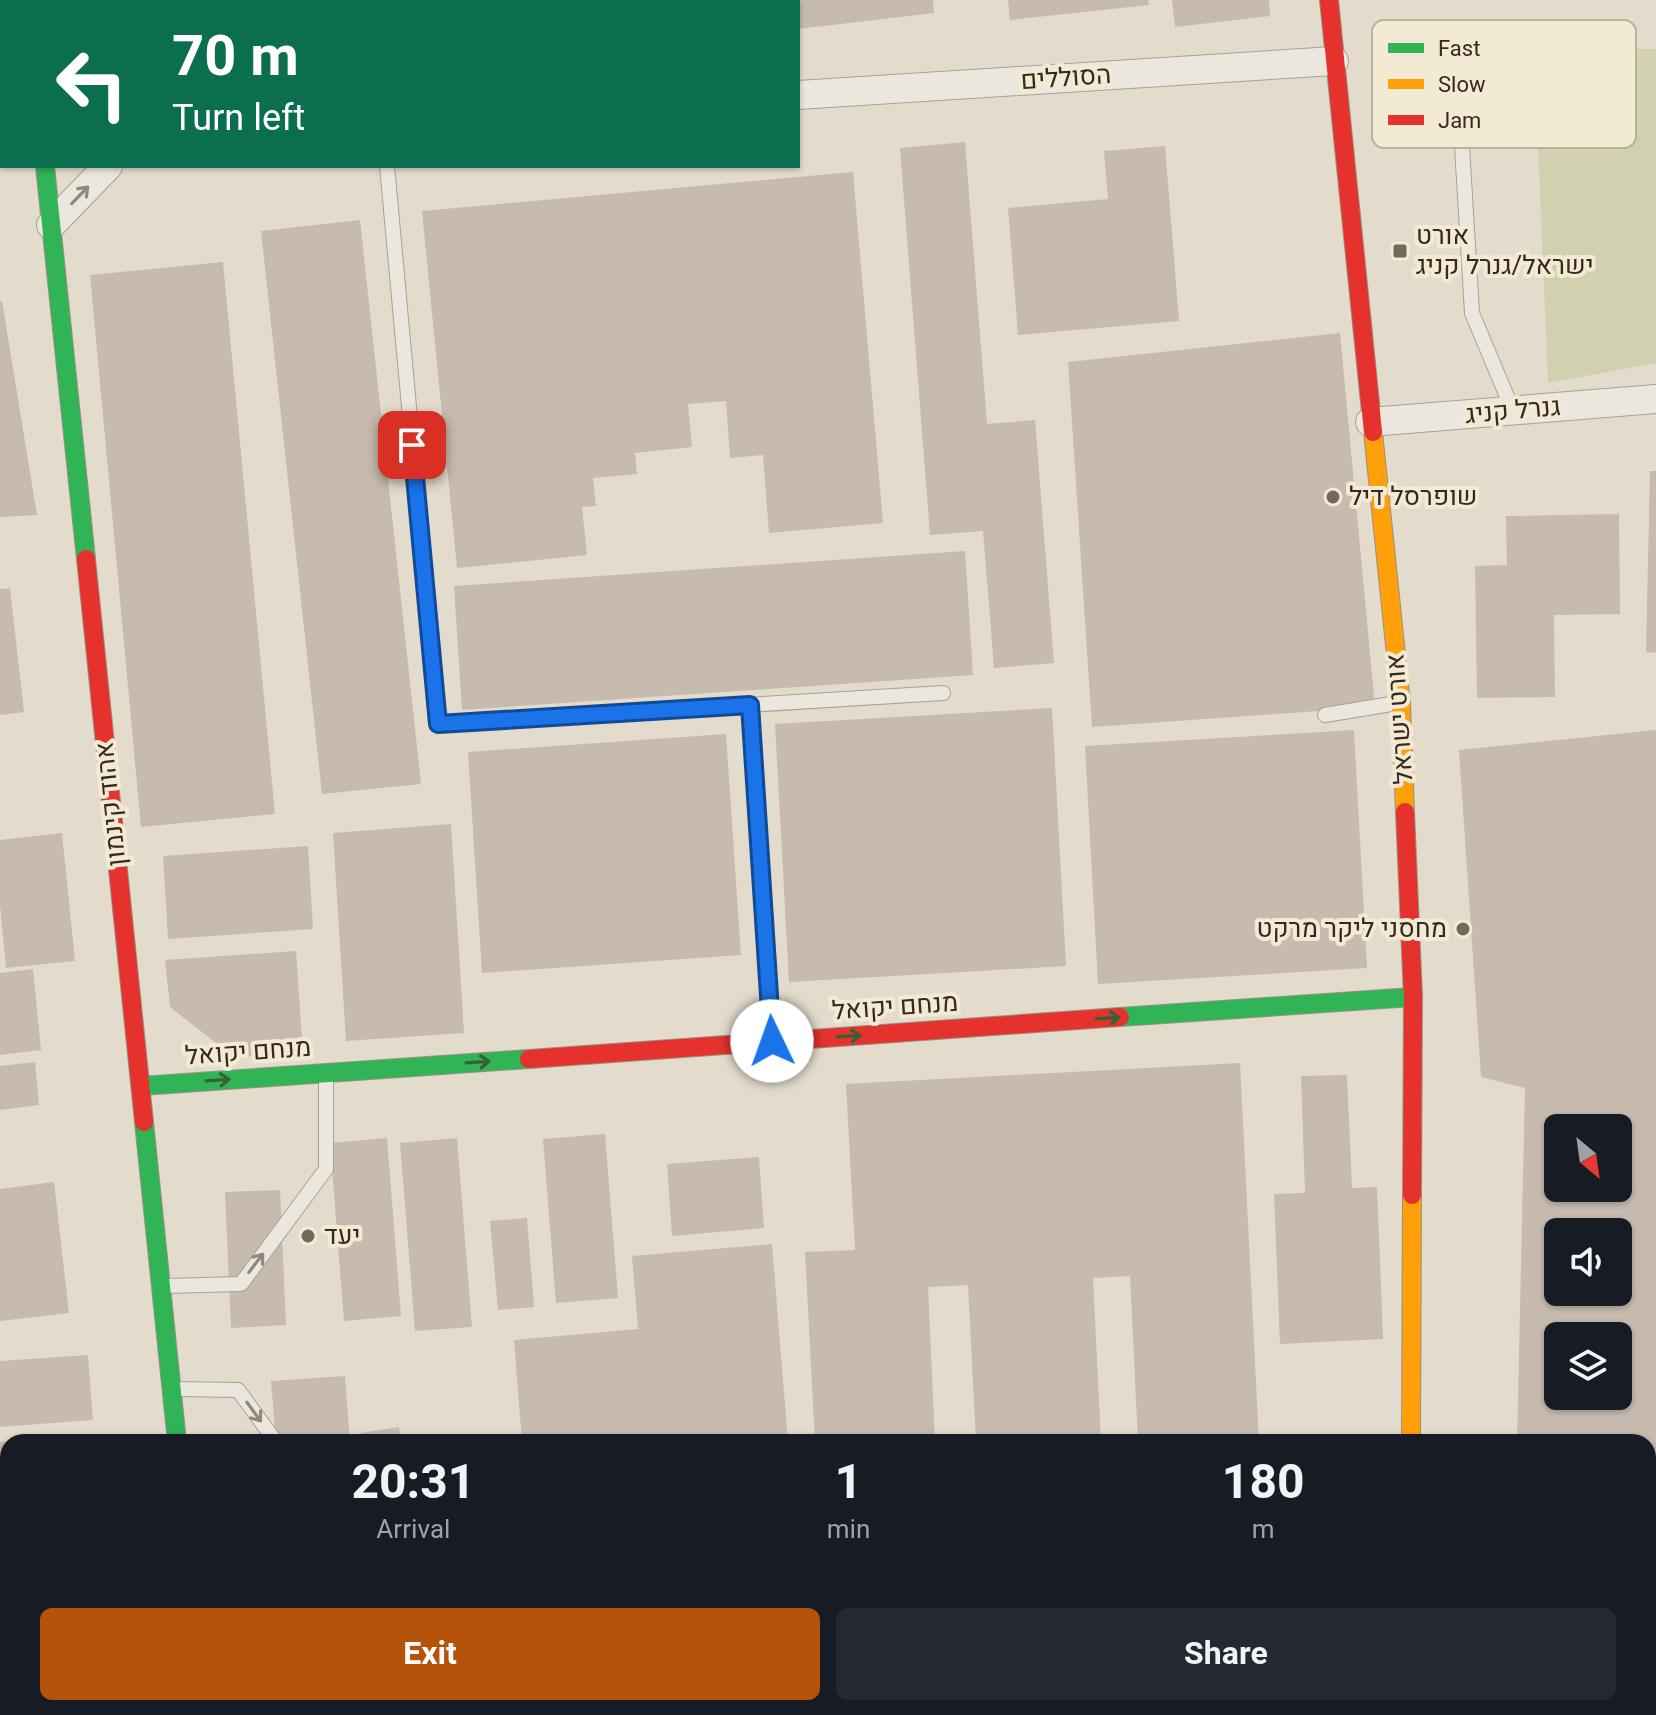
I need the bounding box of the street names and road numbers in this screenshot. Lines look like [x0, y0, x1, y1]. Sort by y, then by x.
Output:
street label: הסוללים [1019, 56, 1113, 100]
street label: גנרל קניג [1464, 388, 1562, 434]
street label: אורט ישראל [1376, 652, 1424, 786]
street label: אהוד קינמון [86, 740, 136, 868]
street label: מנחם יקואל [831, 984, 959, 1030]
street label: מנחם יקואל [184, 1029, 312, 1075]

